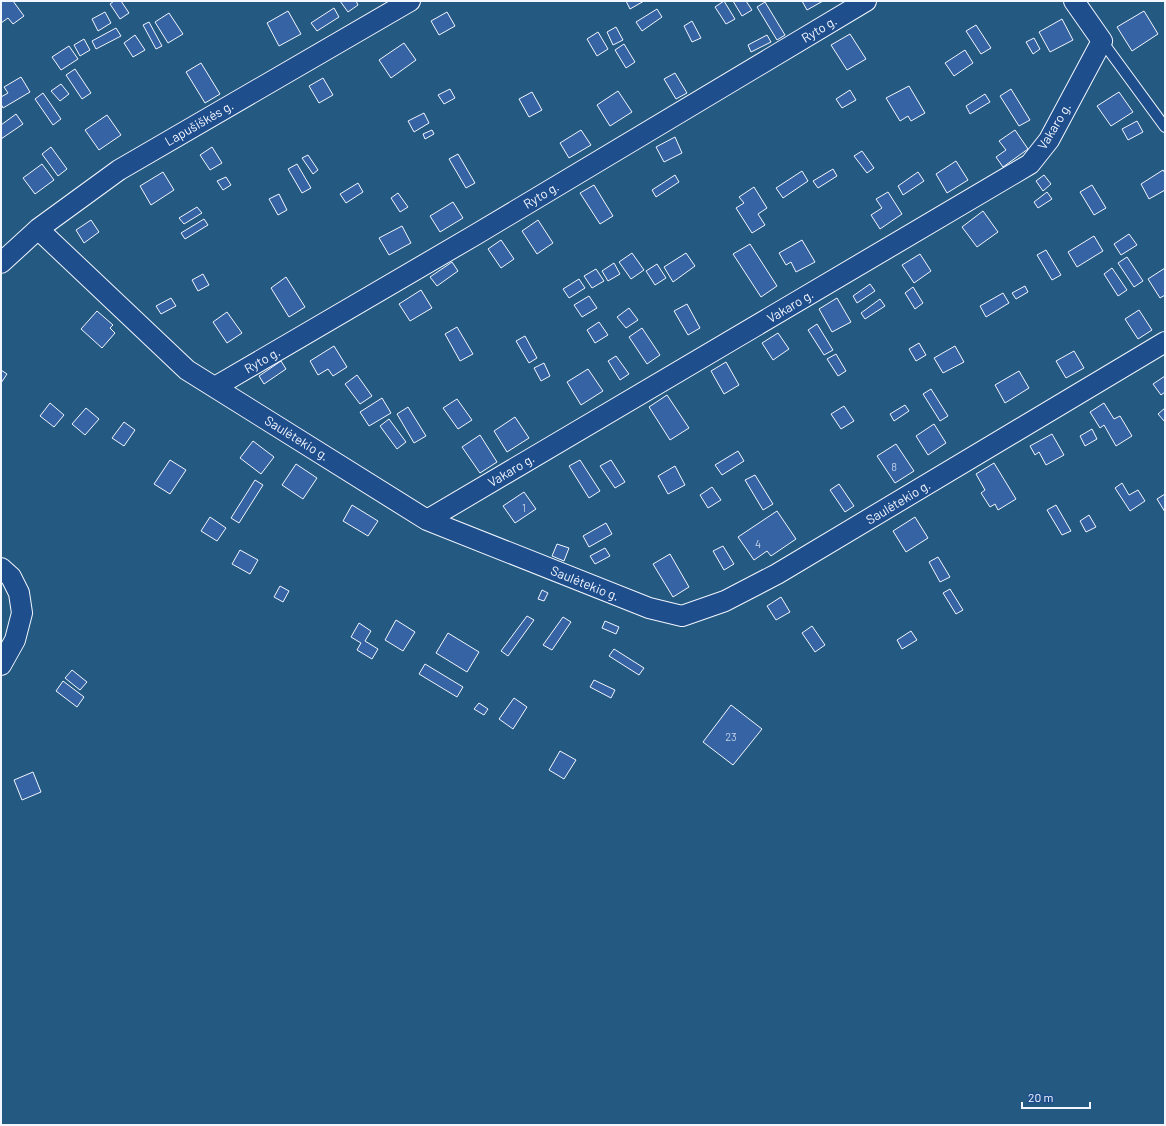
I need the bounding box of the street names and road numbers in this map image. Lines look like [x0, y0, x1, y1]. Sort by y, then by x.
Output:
street label: Ryto g. [798, 12, 840, 46]
street label: Lapušiškės g. [162, 97, 236, 149]
street label: Vakaro g. [1034, 100, 1074, 152]
street label: Ryto g. [520, 178, 562, 212]
street label: Vakaro g. [764, 286, 816, 326]
street label: Ryto g. [241, 343, 283, 377]
street label: Saulėtekio g. [262, 412, 332, 464]
street label: Vakaro g. [485, 450, 537, 490]
street label: Saulėtekio g. [863, 476, 933, 528]
street label: Saulėtekio g. [548, 562, 622, 604]

